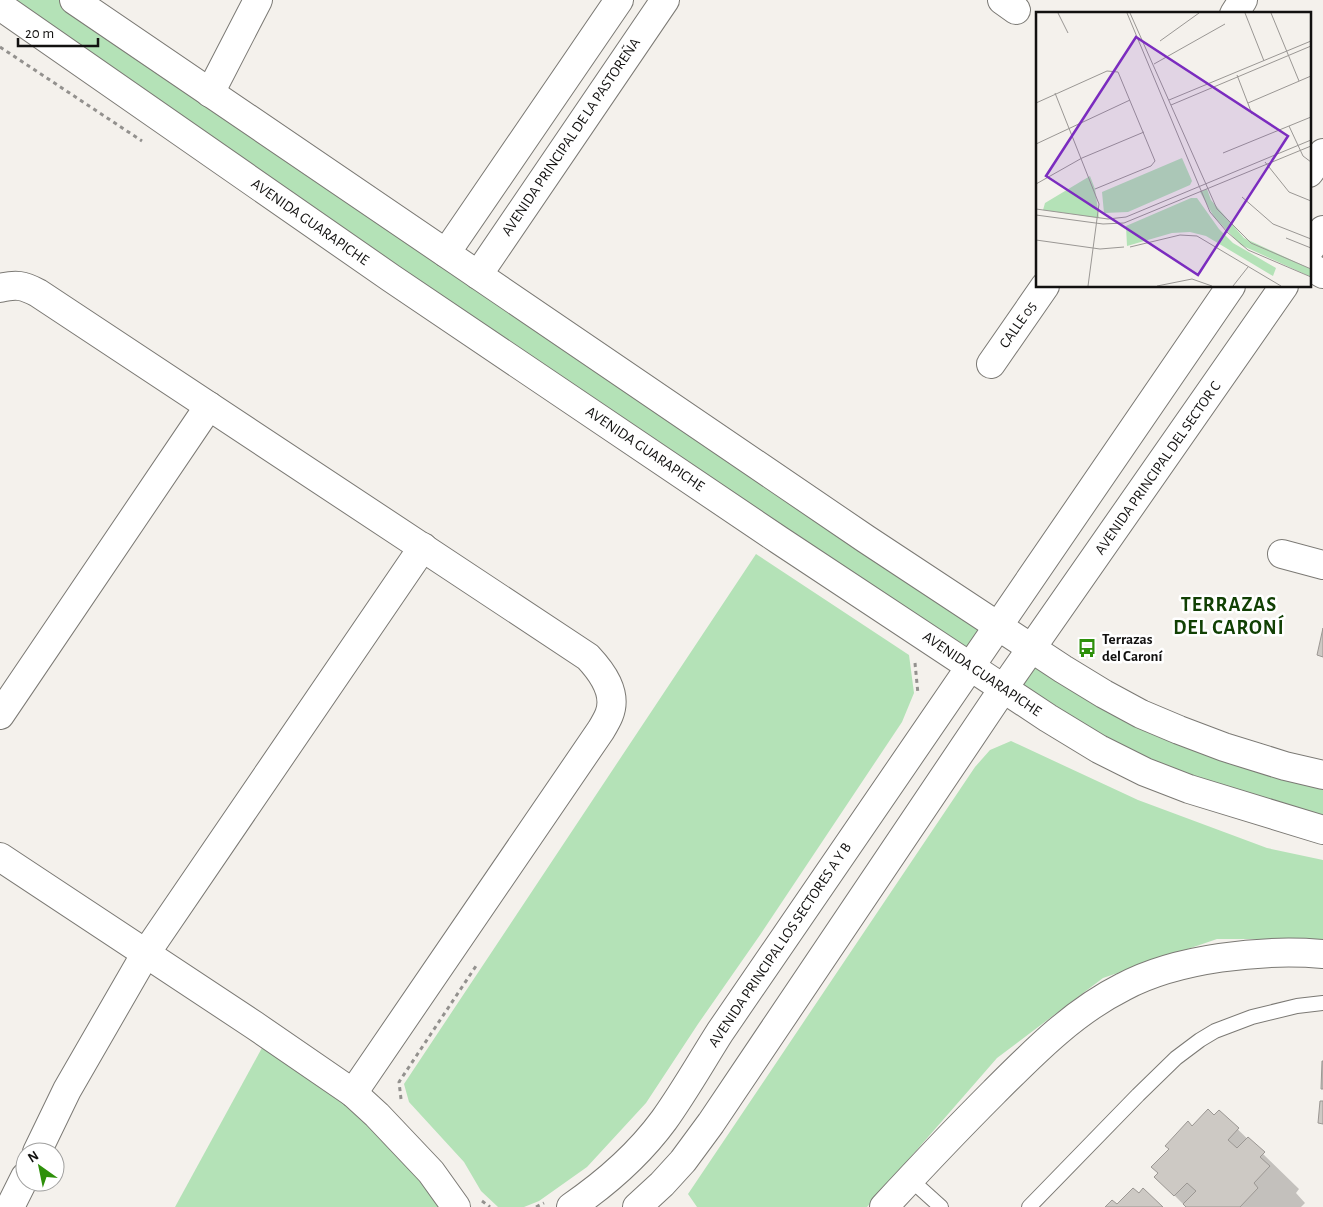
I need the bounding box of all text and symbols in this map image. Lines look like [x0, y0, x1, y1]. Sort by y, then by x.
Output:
inset map [1036, 12, 1310, 288]
scale bar [18, 15, 98, 47]
text: 20 m [25, 26, 54, 41]
street label: AVENIDA PRINCIPAL DE LA PASTOREÑA [498, 34, 643, 239]
street label: AVENIDA GUARAPICHE [249, 176, 371, 268]
street label: CALLE 05 [997, 299, 1039, 351]
street label: AVENIDA PRINCIPAL DEL SECTOR C [1092, 378, 1224, 557]
street label: AVENIDA GUARAPICHE [583, 404, 707, 494]
district label: TERRAZAS DEL CARONÍ [1173, 595, 1285, 638]
street label: AVENIDA GUARAPICHE [920, 629, 1044, 719]
place label: Terrazas del Caroní [1102, 632, 1163, 664]
bus stop icon: Terrazas del Caroní [1076, 637, 1098, 659]
street label: AVENIDA PRINCIPAL LOS SECTORES A Y B [706, 840, 854, 1050]
north arrow [15, 1142, 65, 1192]
text: N [26, 1148, 41, 1165]

